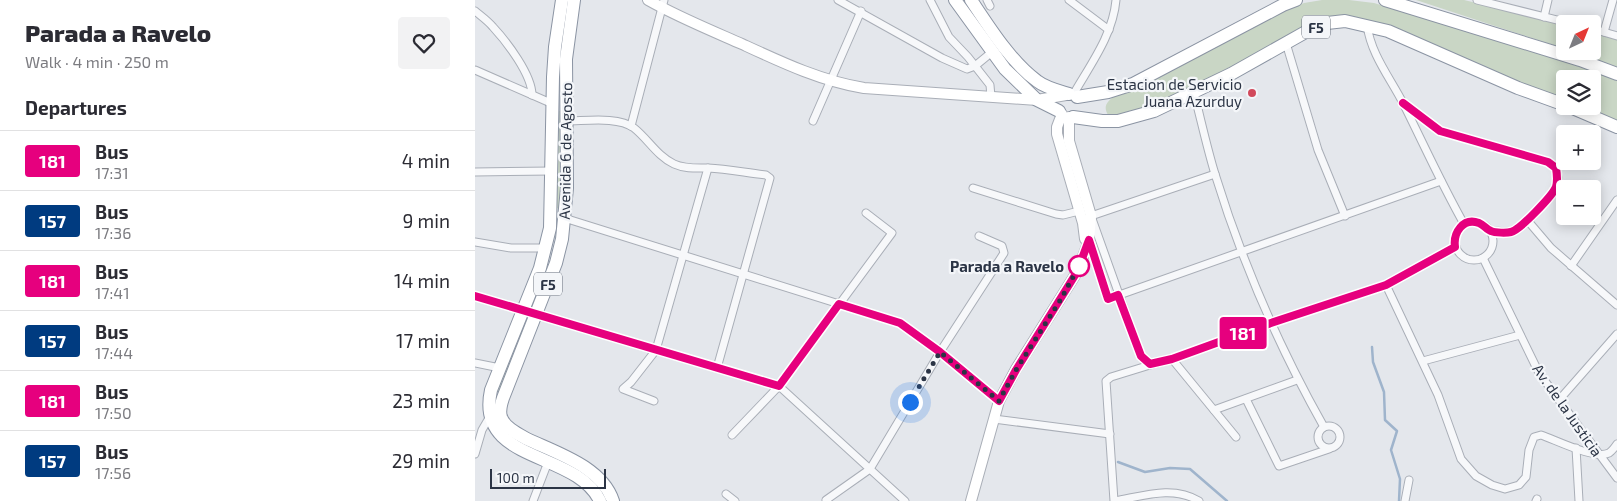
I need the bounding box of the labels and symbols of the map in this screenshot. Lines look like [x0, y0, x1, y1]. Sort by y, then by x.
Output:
north arrow [1556, 15, 1601, 60]
road number: F5 [1302, 16, 1330, 38]
place label: Estacion de Servicio Juana Azurduy [1107, 75, 1242, 110]
street label: Avenida 6 de Agosto [555, 82, 575, 220]
marker: Estacion de Servicio Juana Azurduy [1246, 87, 1258, 99]
marker: Parada a Ravelo [1068, 255, 1090, 277]
place label: Parada a Ravelo [950, 257, 1064, 275]
road number: F5 [534, 272, 562, 296]
line badge: 181 [1214, 317, 1272, 349]
street label: Av. de la Justicia [1529, 360, 1607, 460]
your location [898, 390, 923, 415]
scale bar [490, 466, 606, 489]

